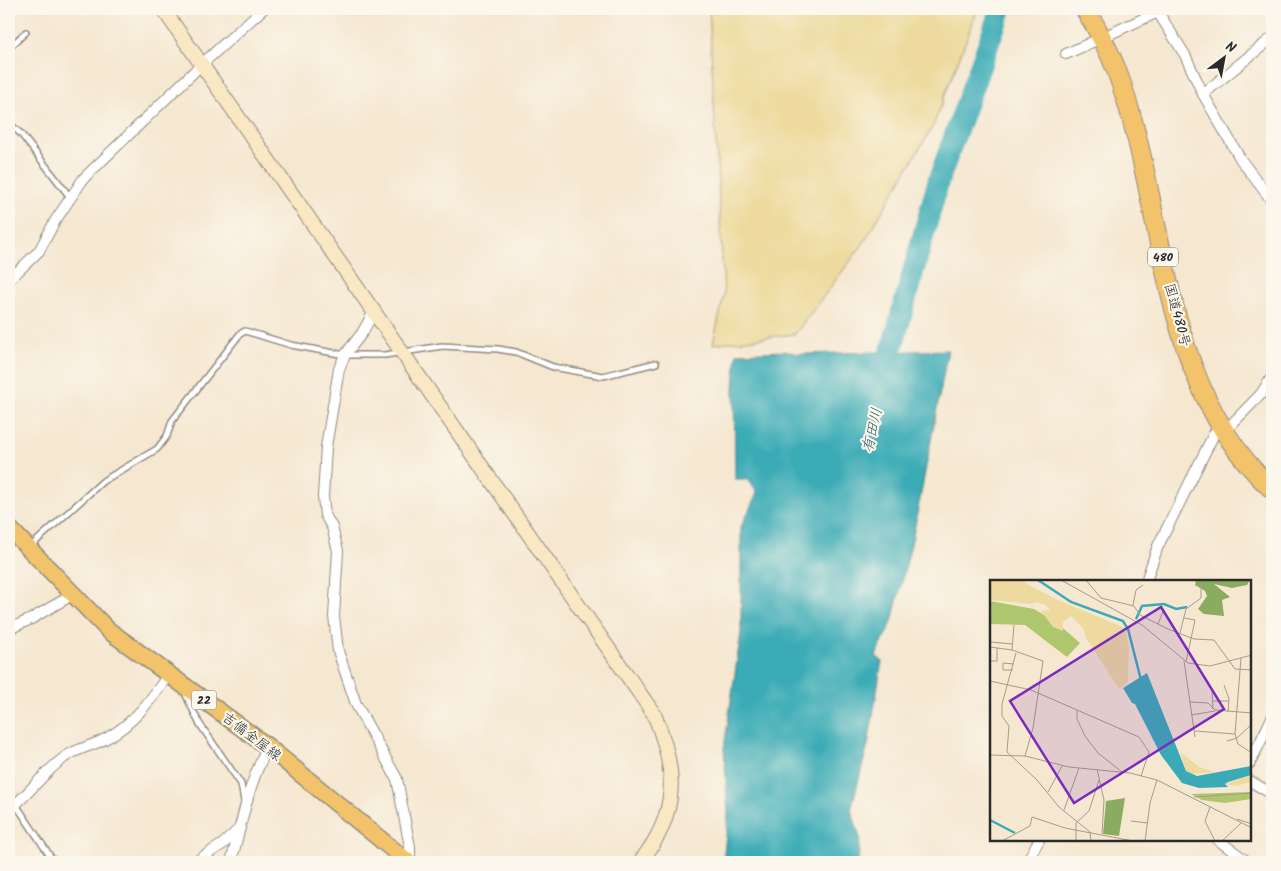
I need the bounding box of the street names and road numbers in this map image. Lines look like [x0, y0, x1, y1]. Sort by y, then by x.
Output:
road number: 480 [1148, 248, 1178, 266]
street label: 国道480号 [1158, 281, 1196, 350]
road number: 22 [192, 690, 216, 710]
street label: 吉備金屋線 [217, 707, 286, 767]

